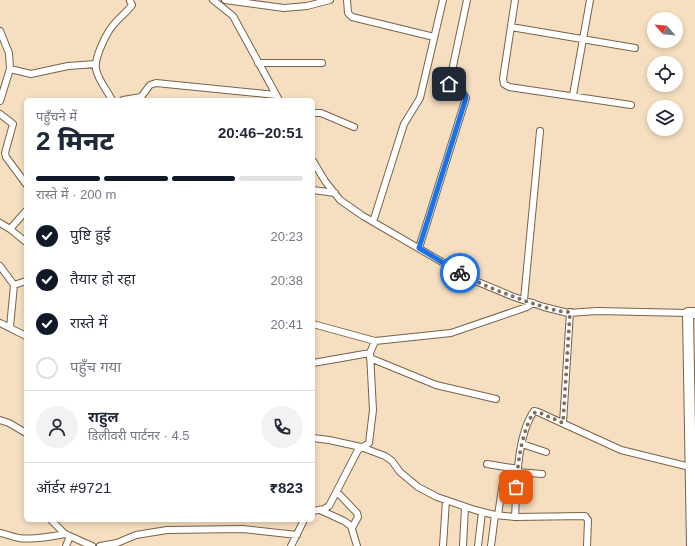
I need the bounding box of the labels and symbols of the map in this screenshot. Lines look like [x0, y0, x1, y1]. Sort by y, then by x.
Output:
north arrow [647, 12, 683, 48]
pin [432, 67, 466, 101]
courier [440, 253, 480, 293]
pin [499, 470, 533, 504]

